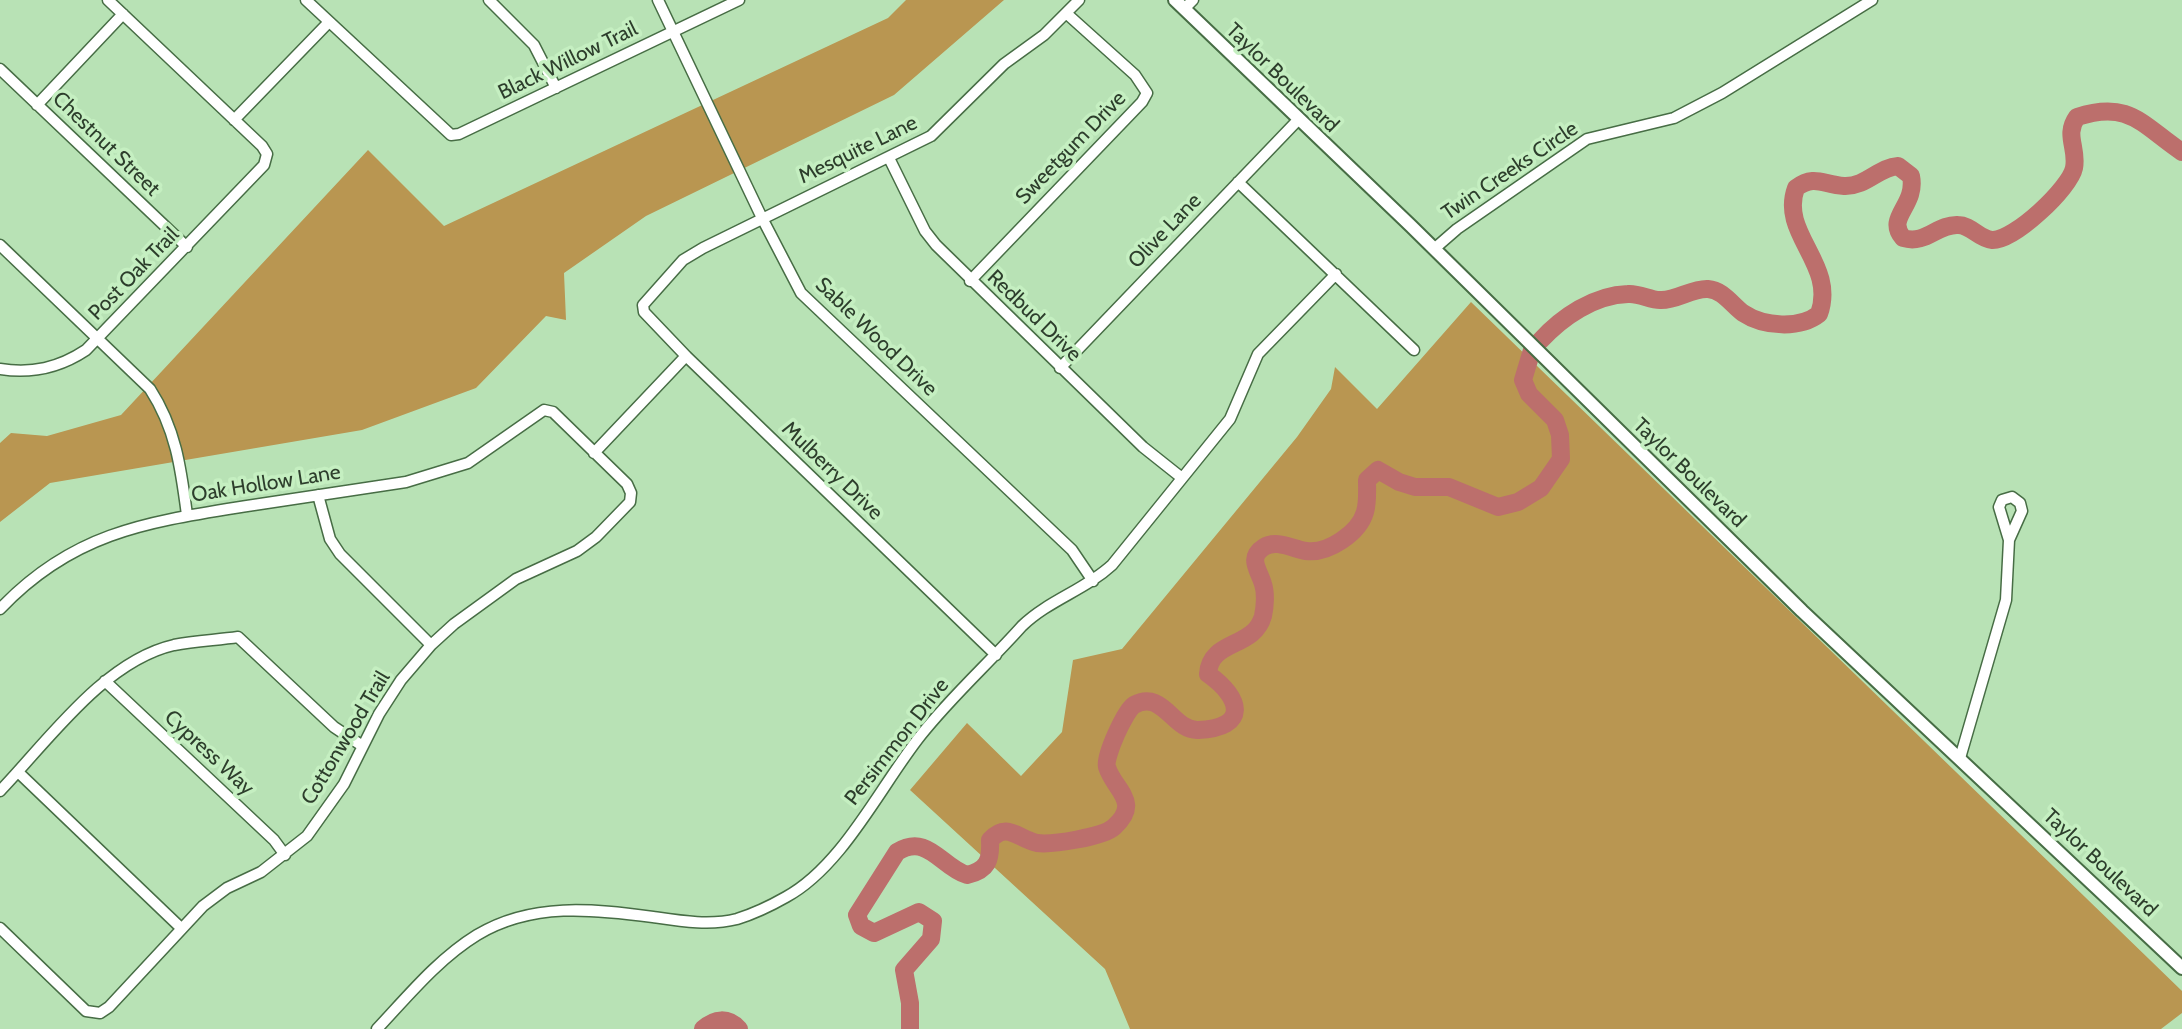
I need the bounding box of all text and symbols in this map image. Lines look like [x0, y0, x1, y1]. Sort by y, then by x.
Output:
street label: Black Willow Trail [494, 16, 642, 106]
street label: Taylor Boulevard [1220, 18, 1344, 138]
street label: Sweetgum Drive [1011, 86, 1131, 210]
street label: Chestnut Street [47, 87, 165, 201]
street label: Mesquite Lane [795, 110, 921, 190]
street label: Twin Creeks Circle [1437, 116, 1583, 226]
street label: Olive Lane [1123, 188, 1207, 274]
street label: Post Oak Trail [83, 222, 185, 326]
street label: Redbud Drive [982, 265, 1086, 367]
street label: Sable Wood Drive [810, 272, 942, 402]
street label: Taylor Boulevard [1627, 413, 1751, 533]
street label: Mulberry Drive [776, 416, 888, 526]
street label: Oak Hollow Lane [190, 460, 342, 508]
street label: Cottonwood Trail [296, 667, 396, 809]
street label: Persimmon Drive [840, 673, 954, 811]
street label: Cypress Way [159, 705, 259, 801]
street label: Taylor Boulevard [2038, 804, 2162, 922]

